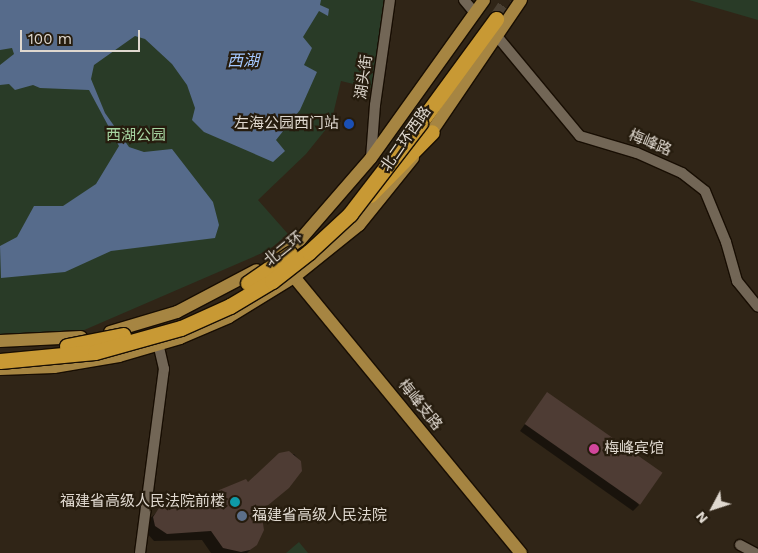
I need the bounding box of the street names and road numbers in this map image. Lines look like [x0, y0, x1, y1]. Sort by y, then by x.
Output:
street label: 湖头街 [352, 53, 376, 101]
street label: 北二环西路 [377, 103, 435, 175]
street label: 梅峰路 [626, 126, 674, 160]
street label: 北二环 [261, 228, 307, 270]
street label: 梅峰支路 [394, 376, 446, 434]

